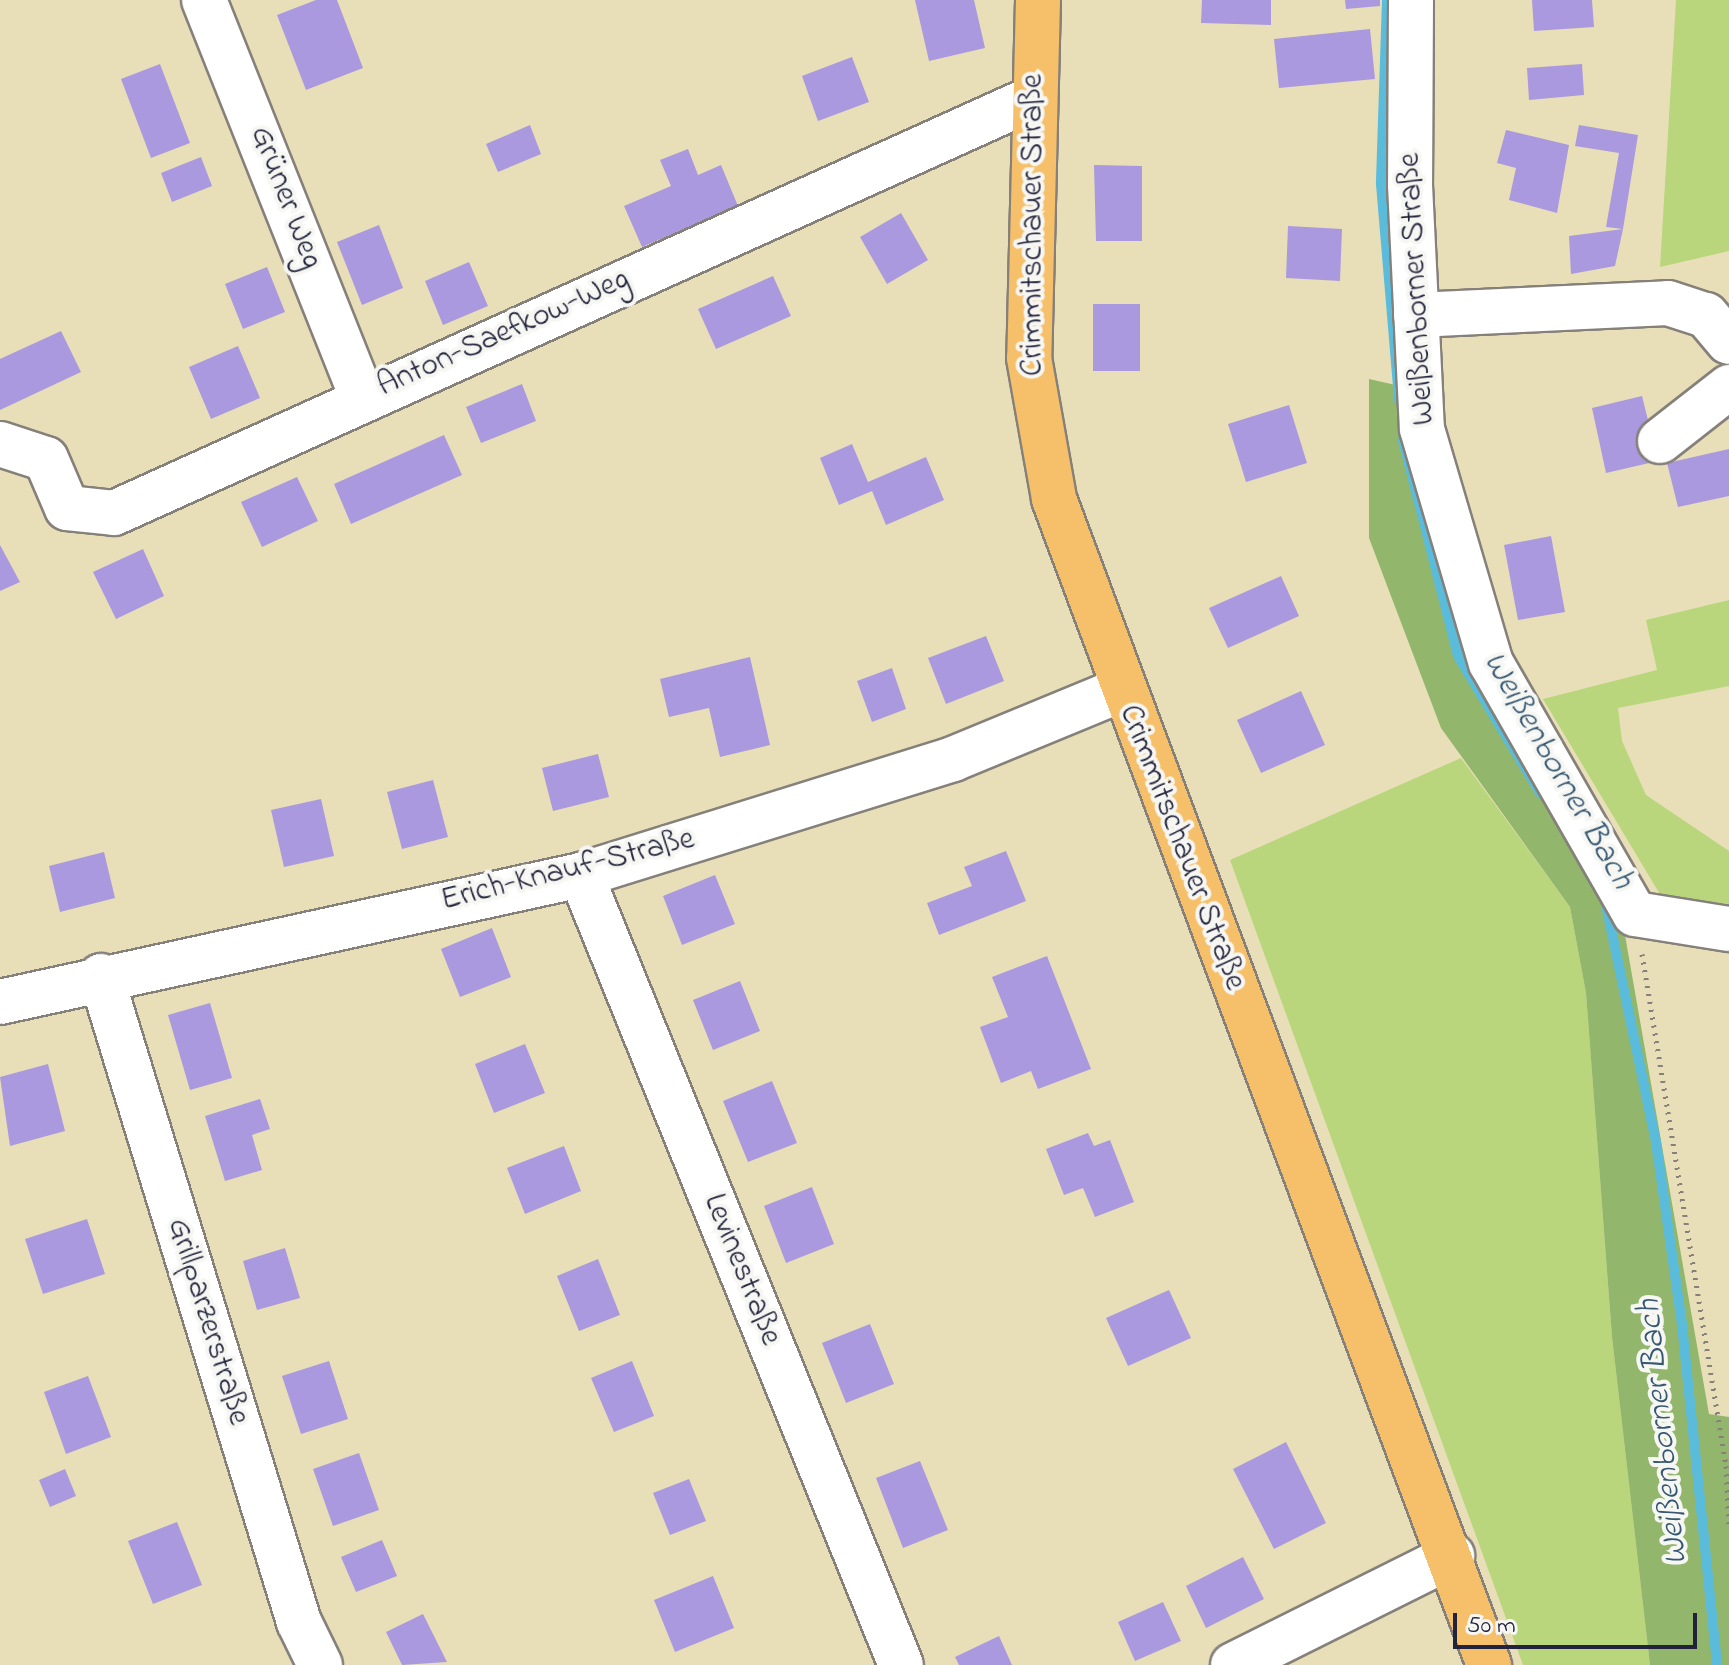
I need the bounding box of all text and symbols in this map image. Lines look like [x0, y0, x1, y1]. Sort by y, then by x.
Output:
street label: Crimmitschauer Straße [1015, 74, 1053, 376]
street label: Grüner Weg [240, 121, 330, 275]
street label: Weißenborner Straße [1392, 152, 1444, 426]
street label: Anton-Saefkow-Weg [372, 261, 636, 407]
water label: Weißenborner Bach [1473, 645, 1641, 897]
street label: Crimmitschauer Straße [1109, 700, 1253, 996]
street label: Erich-Knauf-Straße [437, 821, 699, 921]
street label: Levinestraße [693, 1189, 789, 1351]
street label: Grillparzerstraße [157, 1214, 257, 1430]
water label: Weißenborner Bach [1630, 1297, 1698, 1567]
scale bar [1457, 1597, 1701, 1647]
text: 50 m [1467, 1609, 1516, 1644]

